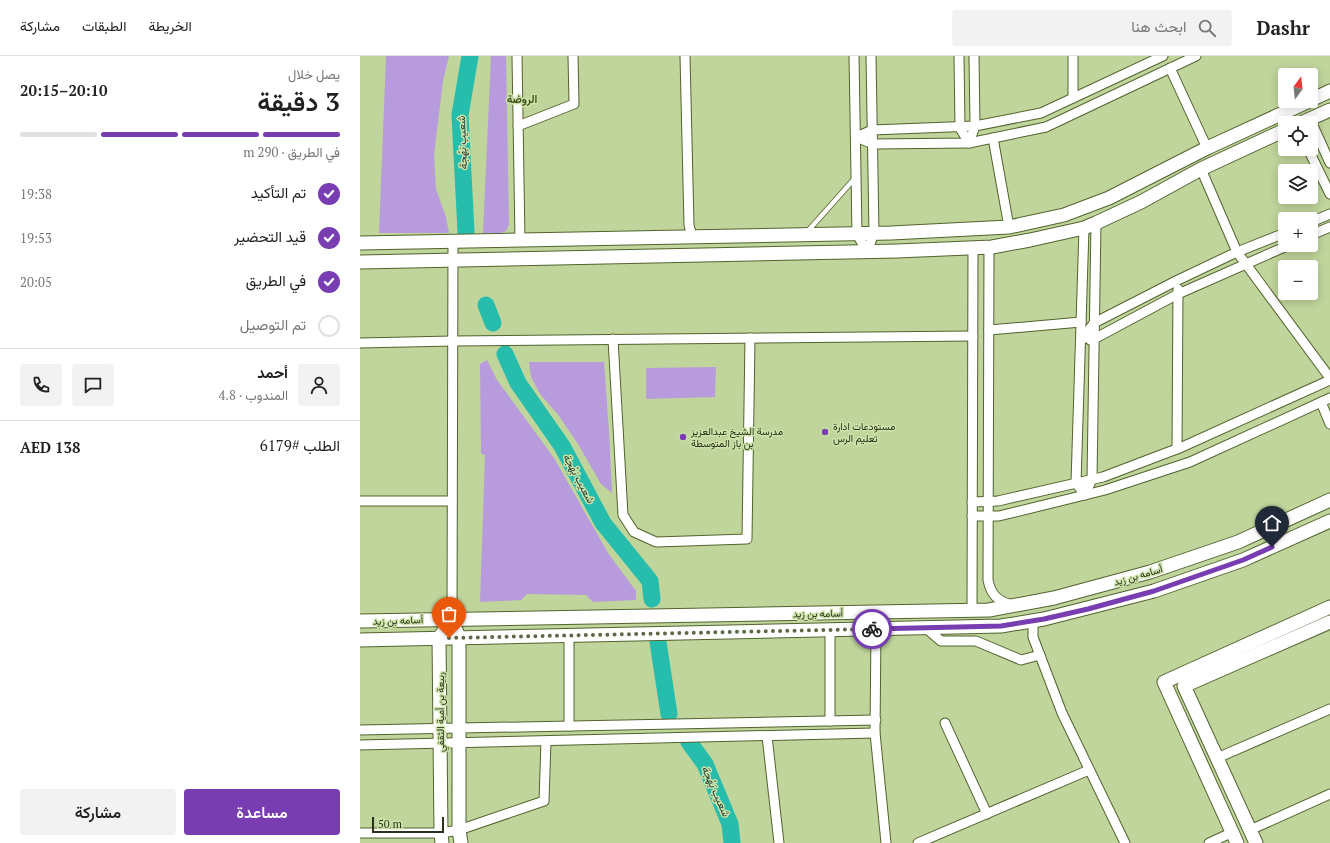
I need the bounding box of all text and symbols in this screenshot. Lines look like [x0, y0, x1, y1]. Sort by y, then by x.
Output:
search box [952, 10, 1232, 46]
text: Dashr [1256, 15, 1310, 40]
text: مشاركة [20, 16, 60, 35]
text: الطبقات [82, 16, 126, 35]
text: الخريطة [148, 16, 192, 35]
text: ابحث هنا [1131, 16, 1186, 36]
icon: search [1196, 17, 1218, 39]
text: يصل خلال [288, 65, 340, 83]
north arrow [1278, 68, 1318, 108]
map controls [1278, 68, 1318, 300]
text: 20:10–20:15 [20, 80, 107, 100]
text: 3 دقيقة [257, 84, 340, 118]
district label: الروضة [507, 92, 537, 106]
water label: شعيب بَهْجة [454, 116, 470, 170]
button: locate [1278, 116, 1318, 156]
text: في الطريق · 290 m [243, 143, 340, 161]
button: layers [1278, 164, 1318, 204]
text: تم التأكيد [251, 182, 306, 202]
icon: check [318, 183, 340, 205]
text: 19:38 [20, 185, 52, 203]
button: + [1278, 212, 1318, 252]
text: قيد التحضير [234, 226, 306, 246]
icon: check [318, 227, 340, 249]
text: 19:53 [20, 229, 52, 247]
button: − [1278, 260, 1318, 300]
text: في الطريق [246, 270, 306, 290]
icon: check [318, 271, 340, 293]
text: 20:05 [20, 273, 52, 291]
text: تم التوصيل [240, 314, 306, 334]
text: أحمد [257, 362, 288, 382]
button: phone [20, 364, 62, 406]
button: chat [72, 364, 114, 406]
button: person [298, 364, 340, 406]
text: المندوب · 4.8 [218, 386, 288, 404]
place label: مستودعات ادارة تعليم الرس [833, 420, 895, 445]
place label: مدرسة الشيخ عبدالعزيز بن باز المتوسطة [690, 425, 783, 450]
marker: مستودعات ادارة تعليم الرس [820, 427, 830, 437]
marker: مدرسة الشيخ عبدالعزيز بن باز المتوسطة [678, 432, 688, 442]
text: الطلب #6179 [260, 435, 340, 455]
text: AED 138 [20, 437, 81, 457]
water label: شعيب بَهْجة [560, 451, 598, 505]
pin [1255, 506, 1289, 547]
icon: home [1261, 512, 1283, 534]
street label: أسامه بن زيد [1112, 562, 1165, 589]
pin [432, 597, 466, 638]
icon: bag [438, 603, 460, 625]
street label: أسامه بن زيد [793, 607, 844, 620]
courier [852, 609, 892, 649]
street label: أسامه بن زيد [373, 613, 424, 628]
icon: bike [861, 618, 883, 640]
street label: ربيعة بن أمية الثقفي [434, 672, 449, 752]
water label: شعيب بَهْجة [699, 764, 733, 819]
button: مشاركة [20, 789, 176, 835]
button: مساعدة [184, 789, 340, 835]
scale bar [372, 815, 444, 834]
text: 50 m [378, 817, 402, 831]

